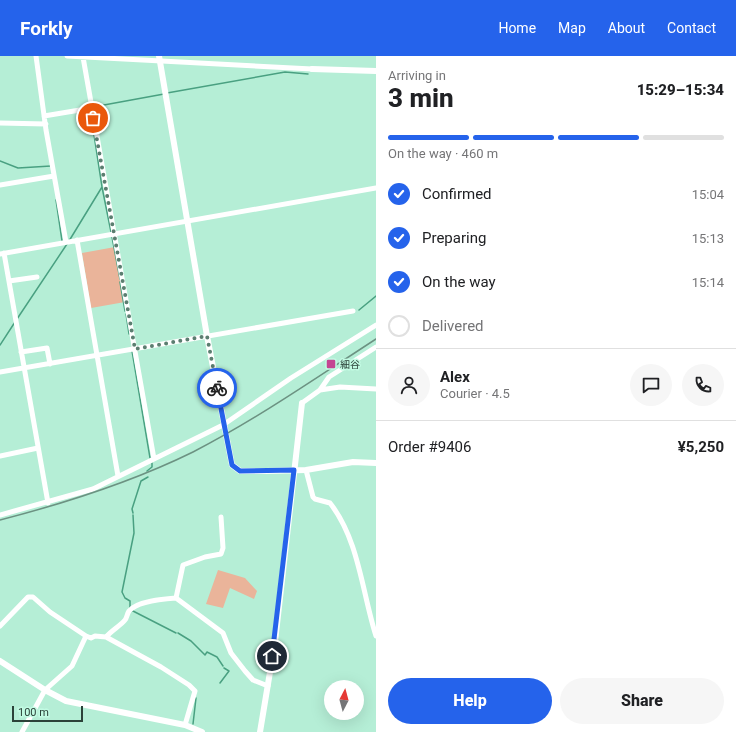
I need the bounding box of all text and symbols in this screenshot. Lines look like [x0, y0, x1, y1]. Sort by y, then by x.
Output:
text: Forkly [20, 17, 73, 40]
text: Home [498, 20, 536, 36]
text: Map [558, 20, 586, 36]
text: About [608, 20, 645, 36]
text: Contact [667, 20, 716, 36]
text: Arriving in [388, 68, 446, 83]
text: 15:29–15:34 [637, 81, 724, 99]
text: 3 min [388, 83, 454, 113]
pin [76, 101, 110, 135]
icon: bag [82, 107, 104, 129]
text: On the way · 460 m [388, 146, 498, 161]
icon: check [388, 183, 410, 205]
text: Confirmed [422, 185, 492, 203]
text: 15:04 [692, 187, 724, 202]
icon: check [388, 227, 410, 249]
text: Preparing [422, 229, 486, 247]
text: 15:13 [692, 231, 724, 246]
icon: check [388, 271, 410, 293]
text: On the way [422, 273, 496, 291]
text: 15:14 [692, 275, 724, 290]
text: Delivered [422, 317, 484, 335]
marker: 細谷 [325, 358, 337, 370]
place label: 細谷 [340, 359, 360, 370]
button: person [388, 364, 430, 406]
button: chat [630, 364, 672, 406]
button: phone [682, 364, 724, 406]
courier [197, 368, 237, 408]
text: Alex [440, 368, 470, 386]
icon: bike [206, 377, 228, 399]
text: Courier · 4.5 [440, 386, 510, 401]
text: Order #9406 [388, 438, 471, 456]
text: ¥5,250 [678, 438, 724, 456]
pin [255, 639, 289, 673]
icon: home [261, 645, 283, 667]
button: Help [388, 678, 552, 724]
button: Share [560, 678, 724, 724]
north arrow [324, 680, 364, 720]
map controls [324, 680, 364, 720]
scale bar [12, 704, 83, 723]
text: 100 m [18, 706, 49, 719]

